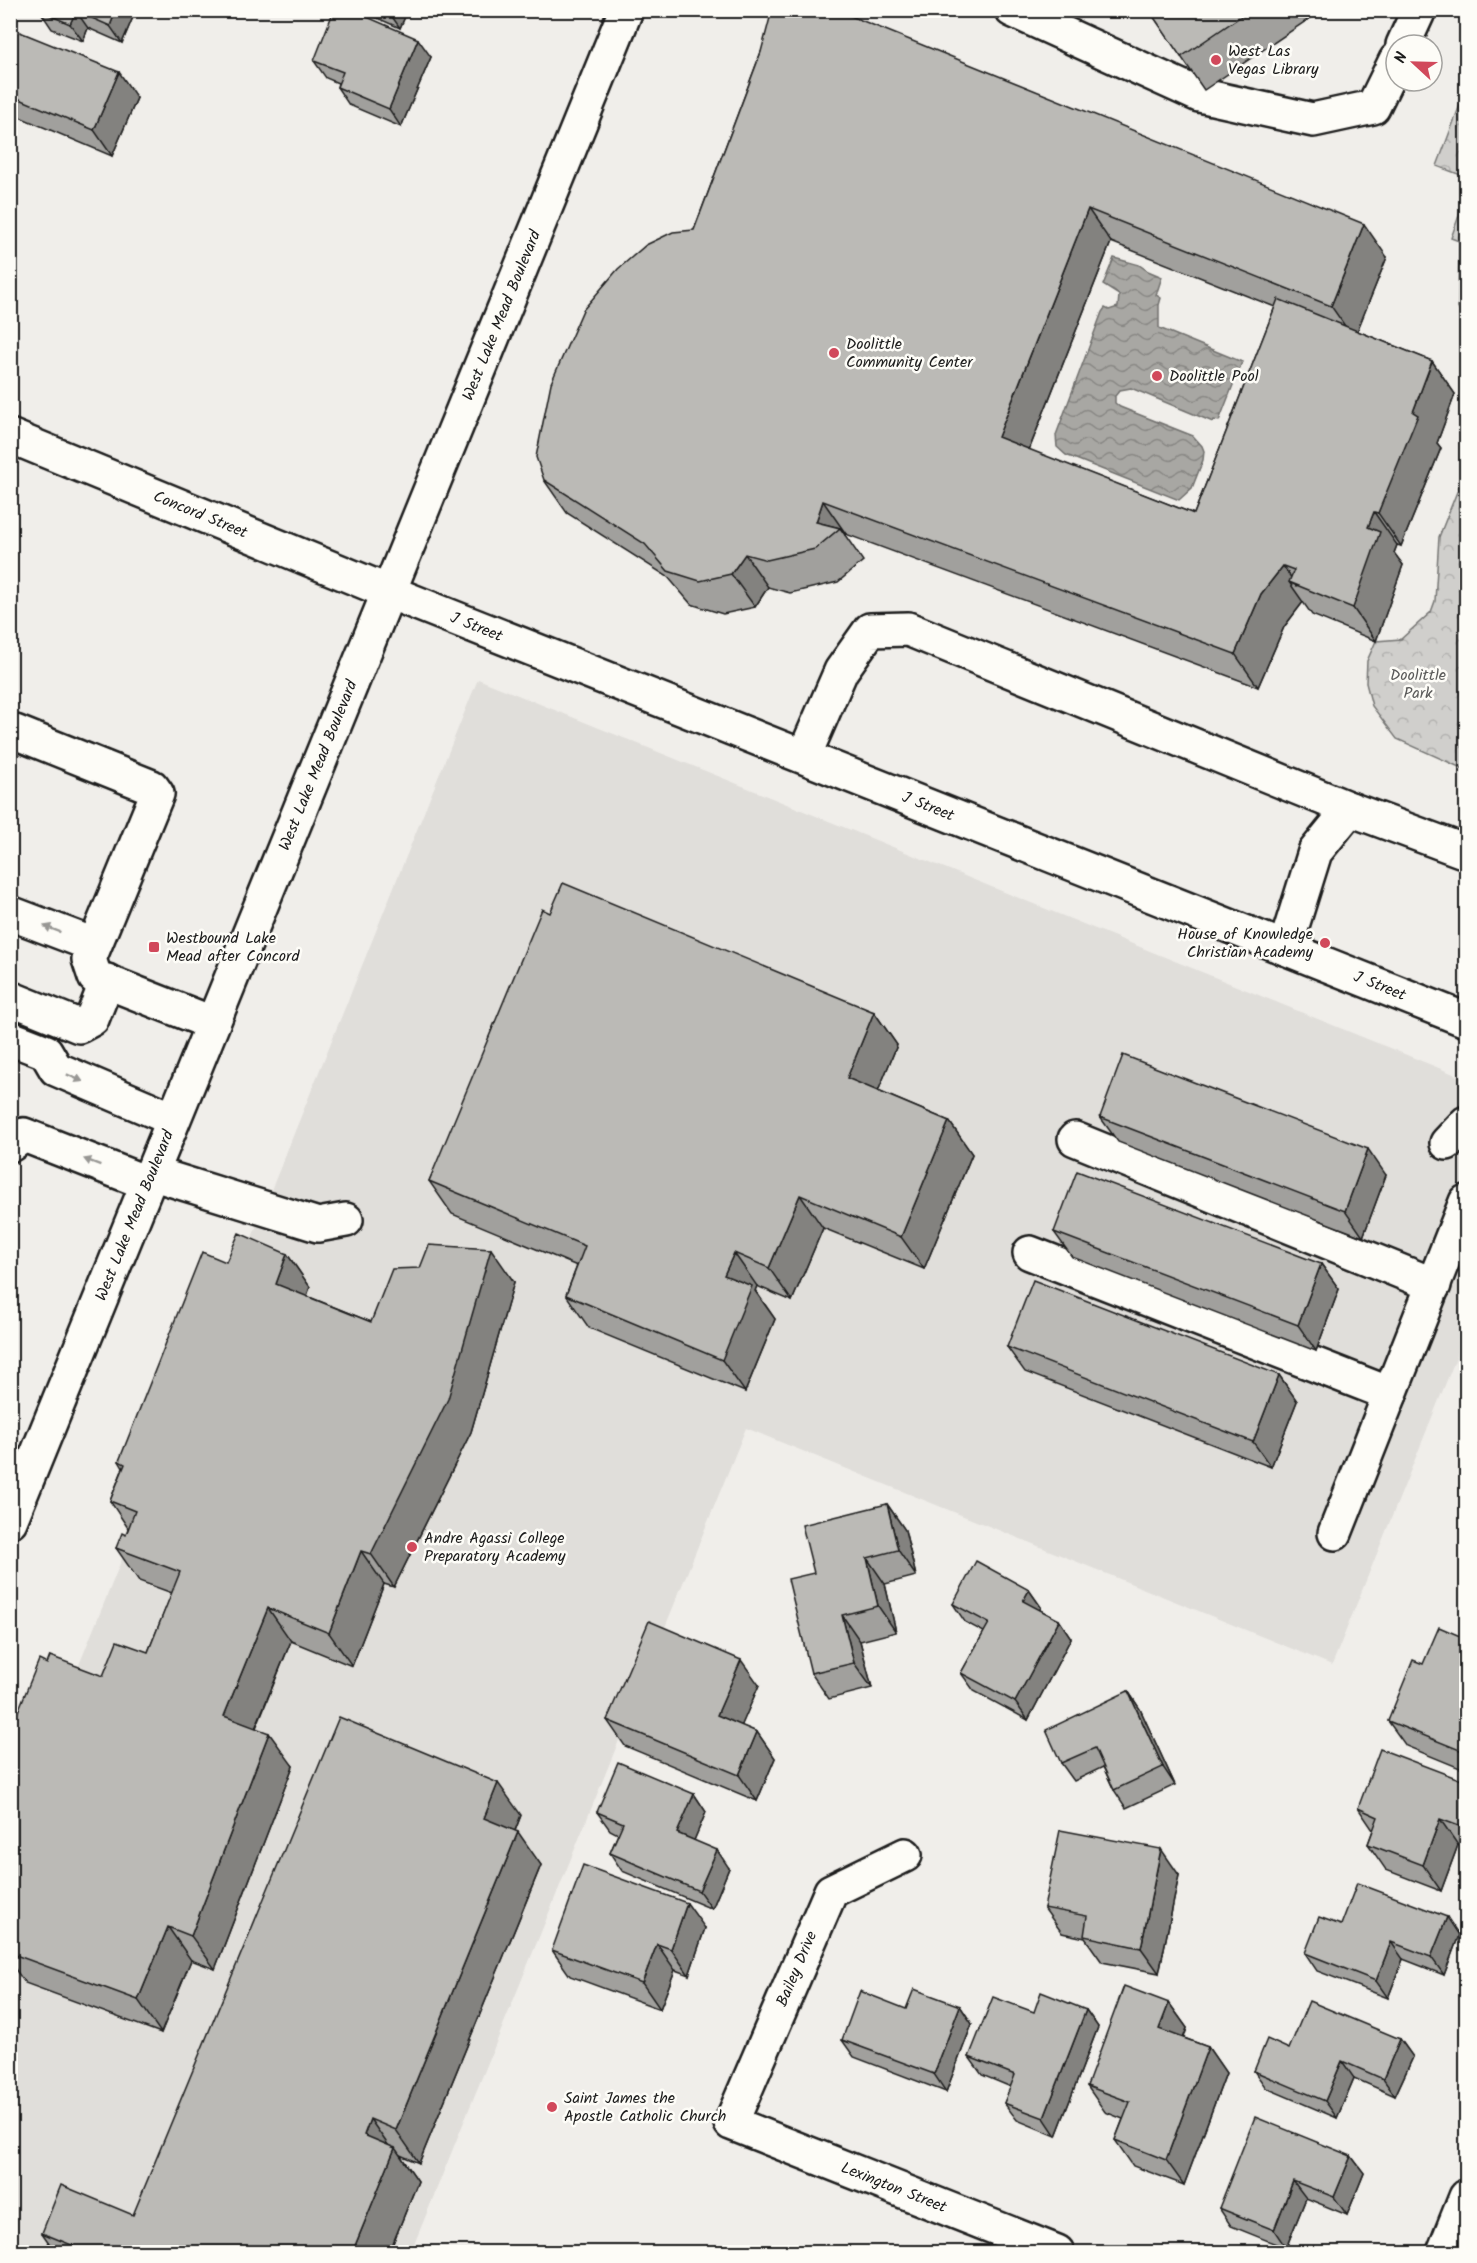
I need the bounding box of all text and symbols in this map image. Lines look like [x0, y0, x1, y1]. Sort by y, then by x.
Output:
north arrow [1384, 33, 1444, 93]
place label: West Las Vegas Library [1228, 39, 1319, 82]
text: N [1388, 49, 1415, 67]
marker: West Las Vegas Library [1209, 53, 1223, 67]
street label: West Lake Mead Boulevard [456, 225, 548, 404]
place label: Doolittle Community Center [846, 332, 974, 375]
marker: Doolittle Community Center [827, 346, 841, 360]
place label: Doolittle Pool [1169, 364, 1259, 389]
marker: Doolittle Pool [1150, 369, 1164, 383]
street label: Concord Street [149, 484, 252, 545]
street label: J Street [447, 605, 507, 649]
park label: Doolittle Park [1390, 663, 1446, 706]
street label: West Lake Mead Boulevard [272, 675, 364, 854]
street label: J Street [898, 785, 959, 828]
place label: House of Knowledge Christian Academy [1177, 922, 1313, 965]
one-way arrow [43, 924, 61, 934]
place label: Westbound Lake Mead after Concord [166, 926, 300, 969]
marker: House of Knowledge Christian Academy [1318, 936, 1332, 950]
marker: Westbound Lake Mead after Concord [147, 940, 161, 954]
street label: J Street [1350, 964, 1410, 1008]
one-way arrow [67, 1073, 85, 1083]
street label: West Lake Mead Boulevard [89, 1125, 181, 1304]
one-way arrow [83, 1156, 101, 1166]
place label: Andre Agassi College Preparatory Academy [424, 1526, 566, 1569]
marker: Andre Agassi College Preparatory Academy [405, 1540, 419, 1554]
street label: Bailey Drive [770, 1927, 824, 2011]
place label: Saint James the Apostle Catholic Church [564, 2086, 726, 2129]
marker: Saint James the Apostle Catholic Church [545, 2100, 559, 2114]
street label: Lexington Street [837, 2155, 951, 2220]

